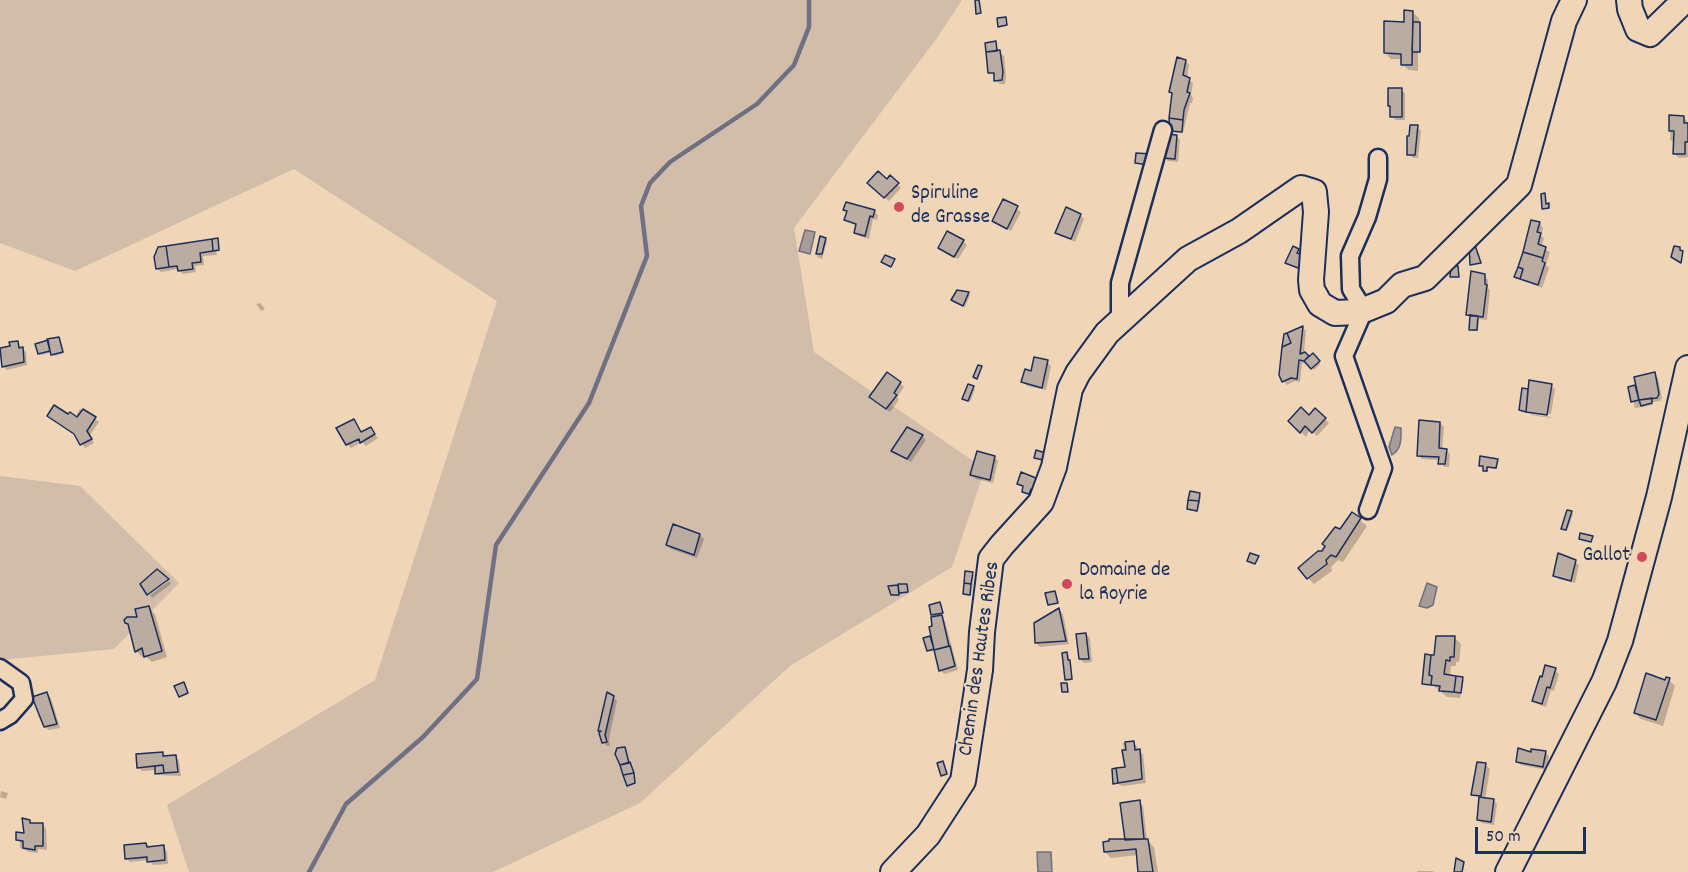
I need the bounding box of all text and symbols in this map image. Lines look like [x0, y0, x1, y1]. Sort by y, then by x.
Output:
place label: Spiruline de Grasse [911, 182, 990, 232]
marker: Spiruline de Grasse [892, 200, 906, 214]
place label: Gallot [1582, 544, 1630, 570]
marker: Gallot [1635, 550, 1649, 564]
place label: Domaine de la Royrie [1079, 559, 1170, 609]
street label: Chemin des Hautes Ribes [955, 560, 1007, 758]
marker: Domaine de la Royrie [1060, 577, 1074, 591]
scale bar [1478, 815, 1589, 853]
text: 50 m [1486, 825, 1521, 850]

